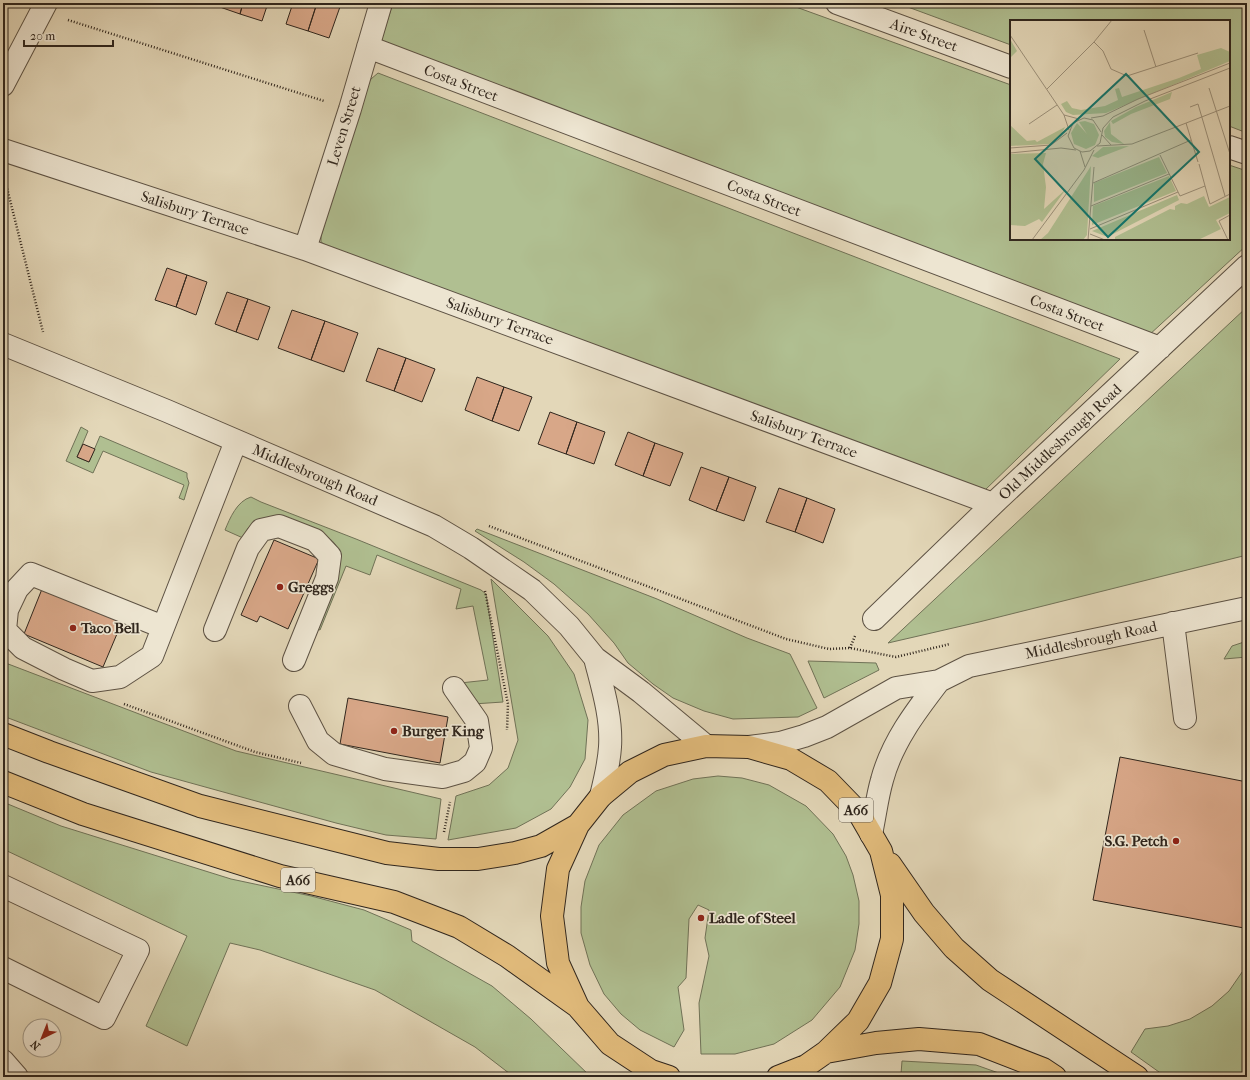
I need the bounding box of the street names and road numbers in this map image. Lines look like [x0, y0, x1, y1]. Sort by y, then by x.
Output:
street label: Aire Street [887, 14, 961, 56]
street label: Costa Street [421, 61, 501, 106]
street label: Leven Street [323, 83, 365, 168]
street label: Costa Street [724, 176, 804, 221]
street label: Salisbury Terrace [139, 187, 252, 239]
street label: Costa Street [1027, 291, 1107, 336]
street label: Salisbury Terrace [444, 293, 557, 349]
street label: Old Middlesbrough Road [995, 380, 1126, 504]
street label: Salisbury Terrace [748, 406, 861, 462]
street label: Middlesbrough Road [250, 440, 381, 510]
street label: Middlesbrough Road [1023, 617, 1159, 663]
road number: A66 [839, 798, 873, 822]
road number: A66 [281, 868, 315, 892]

